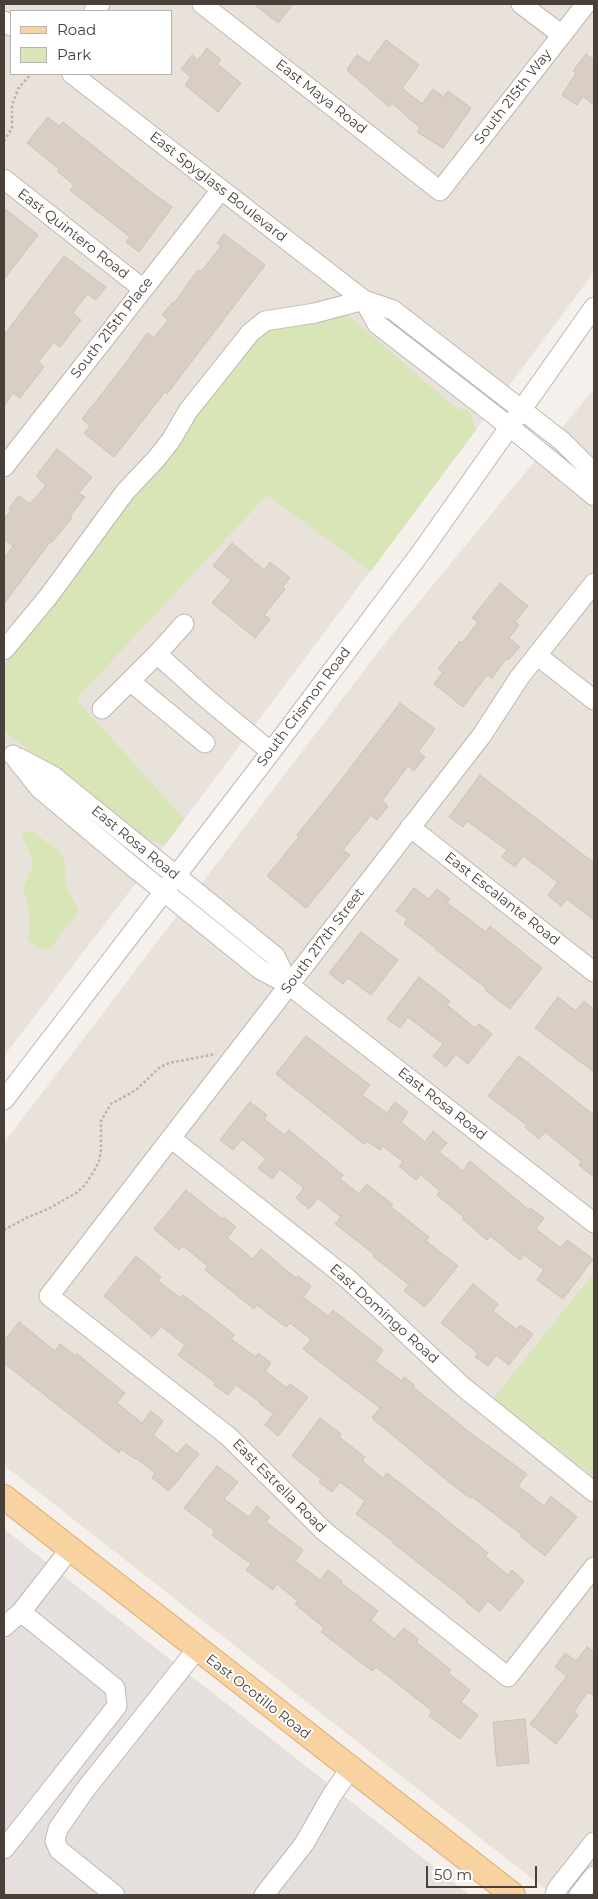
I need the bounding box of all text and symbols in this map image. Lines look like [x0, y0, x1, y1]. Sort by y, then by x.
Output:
legend [10, 10, 172, 75]
text: Road [57, 20, 96, 39]
text: Park [57, 45, 91, 64]
street label: South 215th Way [471, 46, 555, 148]
street label: East Maya Road [272, 56, 370, 138]
street label: East Spyglass Boulevard [146, 128, 290, 246]
street label: East Quintero Road [14, 185, 132, 283]
street label: South 215th Place [67, 274, 157, 382]
street label: South Crismon Road [254, 644, 354, 770]
street label: East Rosa Road [88, 802, 182, 884]
street label: East Escalante Road [441, 849, 563, 949]
street label: South 217th Street [278, 885, 368, 997]
street label: East Rosa Road [394, 1064, 490, 1144]
street label: East Domingo Road [326, 1261, 442, 1367]
street label: East Estrella Road [229, 1436, 329, 1536]
street label: East Ocotillo Road [202, 1651, 314, 1743]
scale bar [428, 1856, 539, 1888]
text: 50 m [434, 1865, 472, 1884]

